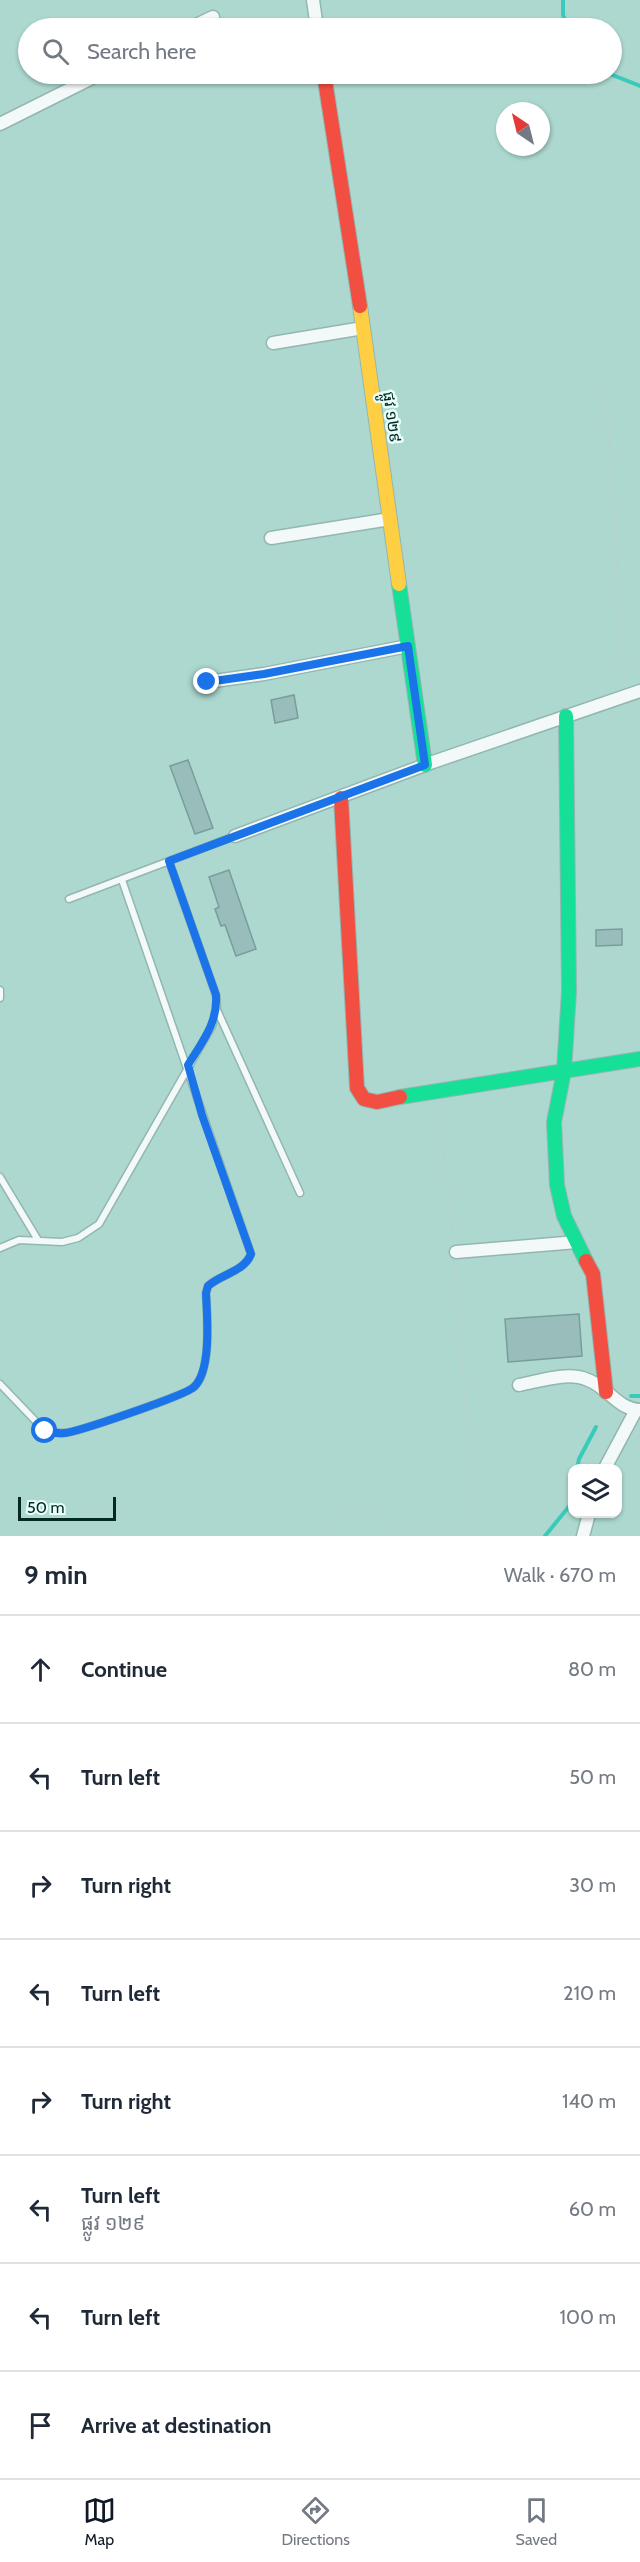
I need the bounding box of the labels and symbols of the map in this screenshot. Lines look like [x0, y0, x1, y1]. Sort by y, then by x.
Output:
north arrow [496, 102, 550, 156]
street label: ផ្លូវ ១២៩ [374, 390, 405, 444]
route end [193, 668, 219, 694]
route start [31, 1417, 57, 1443]
scale bar [18, 1494, 116, 1522]

